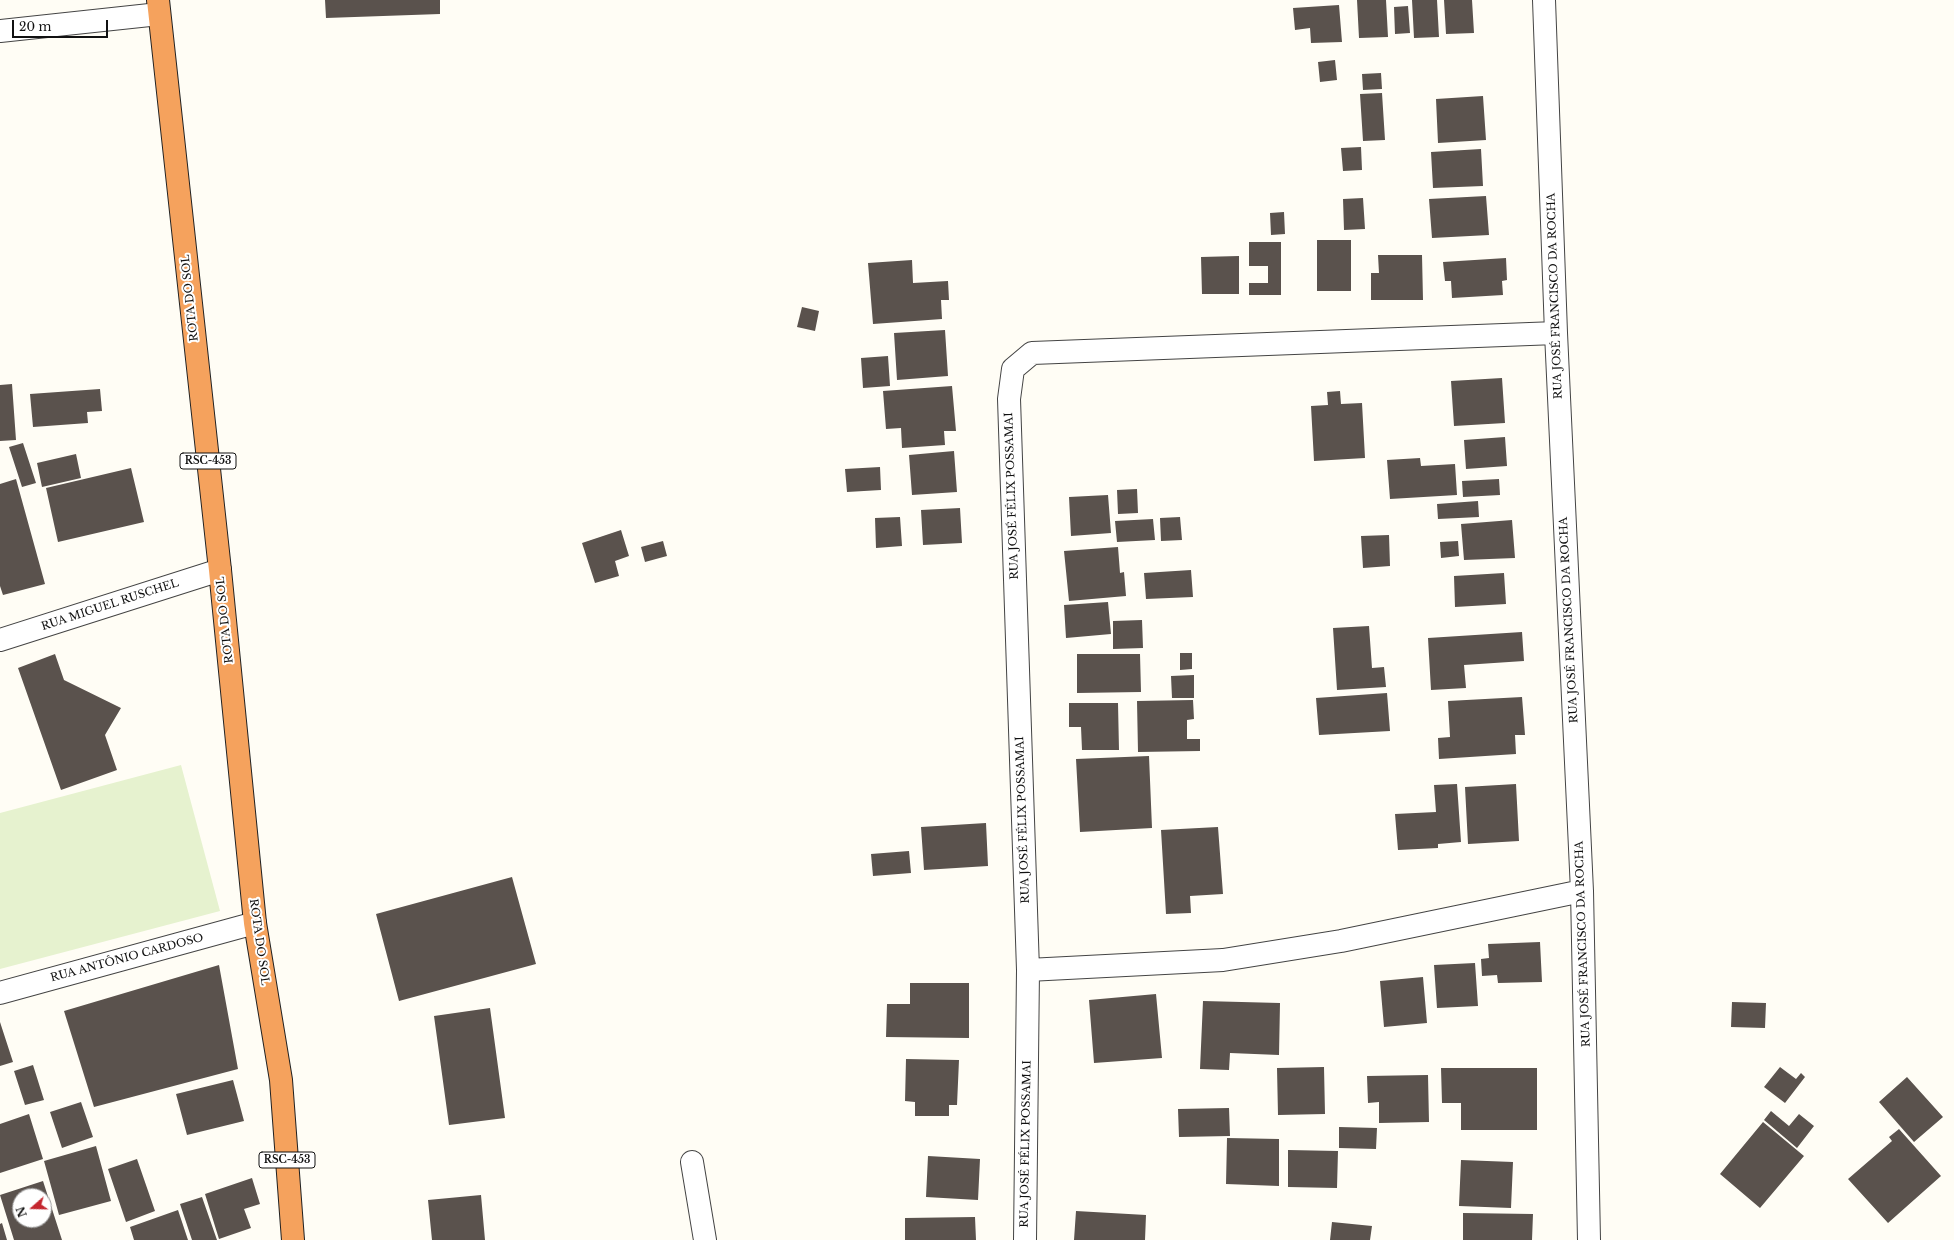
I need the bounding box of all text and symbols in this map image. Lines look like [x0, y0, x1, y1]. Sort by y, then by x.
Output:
scale bar [14, 12, 110, 38]
text: 20 m [19, 19, 51, 34]
street label: RUA JOSÉ FRANCISCO DA ROCHA [1545, 193, 1565, 399]
street label: ROTA DO SOL [179, 254, 201, 342]
street label: RUA JOSÉ FÉLIX POSSAMAI [1002, 412, 1022, 580]
road number: RSC-453 [180, 453, 236, 469]
street label: RUA JOSÉ FRANCISCO DA ROCHA [1557, 517, 1581, 723]
street label: ROTA DO SOL [214, 576, 236, 664]
street label: RUA MIGUEL RUSCHEL [40, 577, 180, 633]
street label: RUA JOSÉ FÉLIX POSSAMAI [1013, 736, 1033, 904]
street label: RUA JOSÉ FRANCISCO DA ROCHA [1573, 841, 1593, 1047]
street label: ROTA DO SOL [246, 898, 272, 986]
street label: RUA ANTÔNIO CARDOSO [49, 931, 205, 985]
street label: RUA JOSÉ FÉLIX POSSAMAI [1018, 1060, 1034, 1228]
road number: RSC-453 [259, 1152, 315, 1168]
north arrow [12, 1188, 52, 1228]
text: N [13, 1205, 30, 1219]

